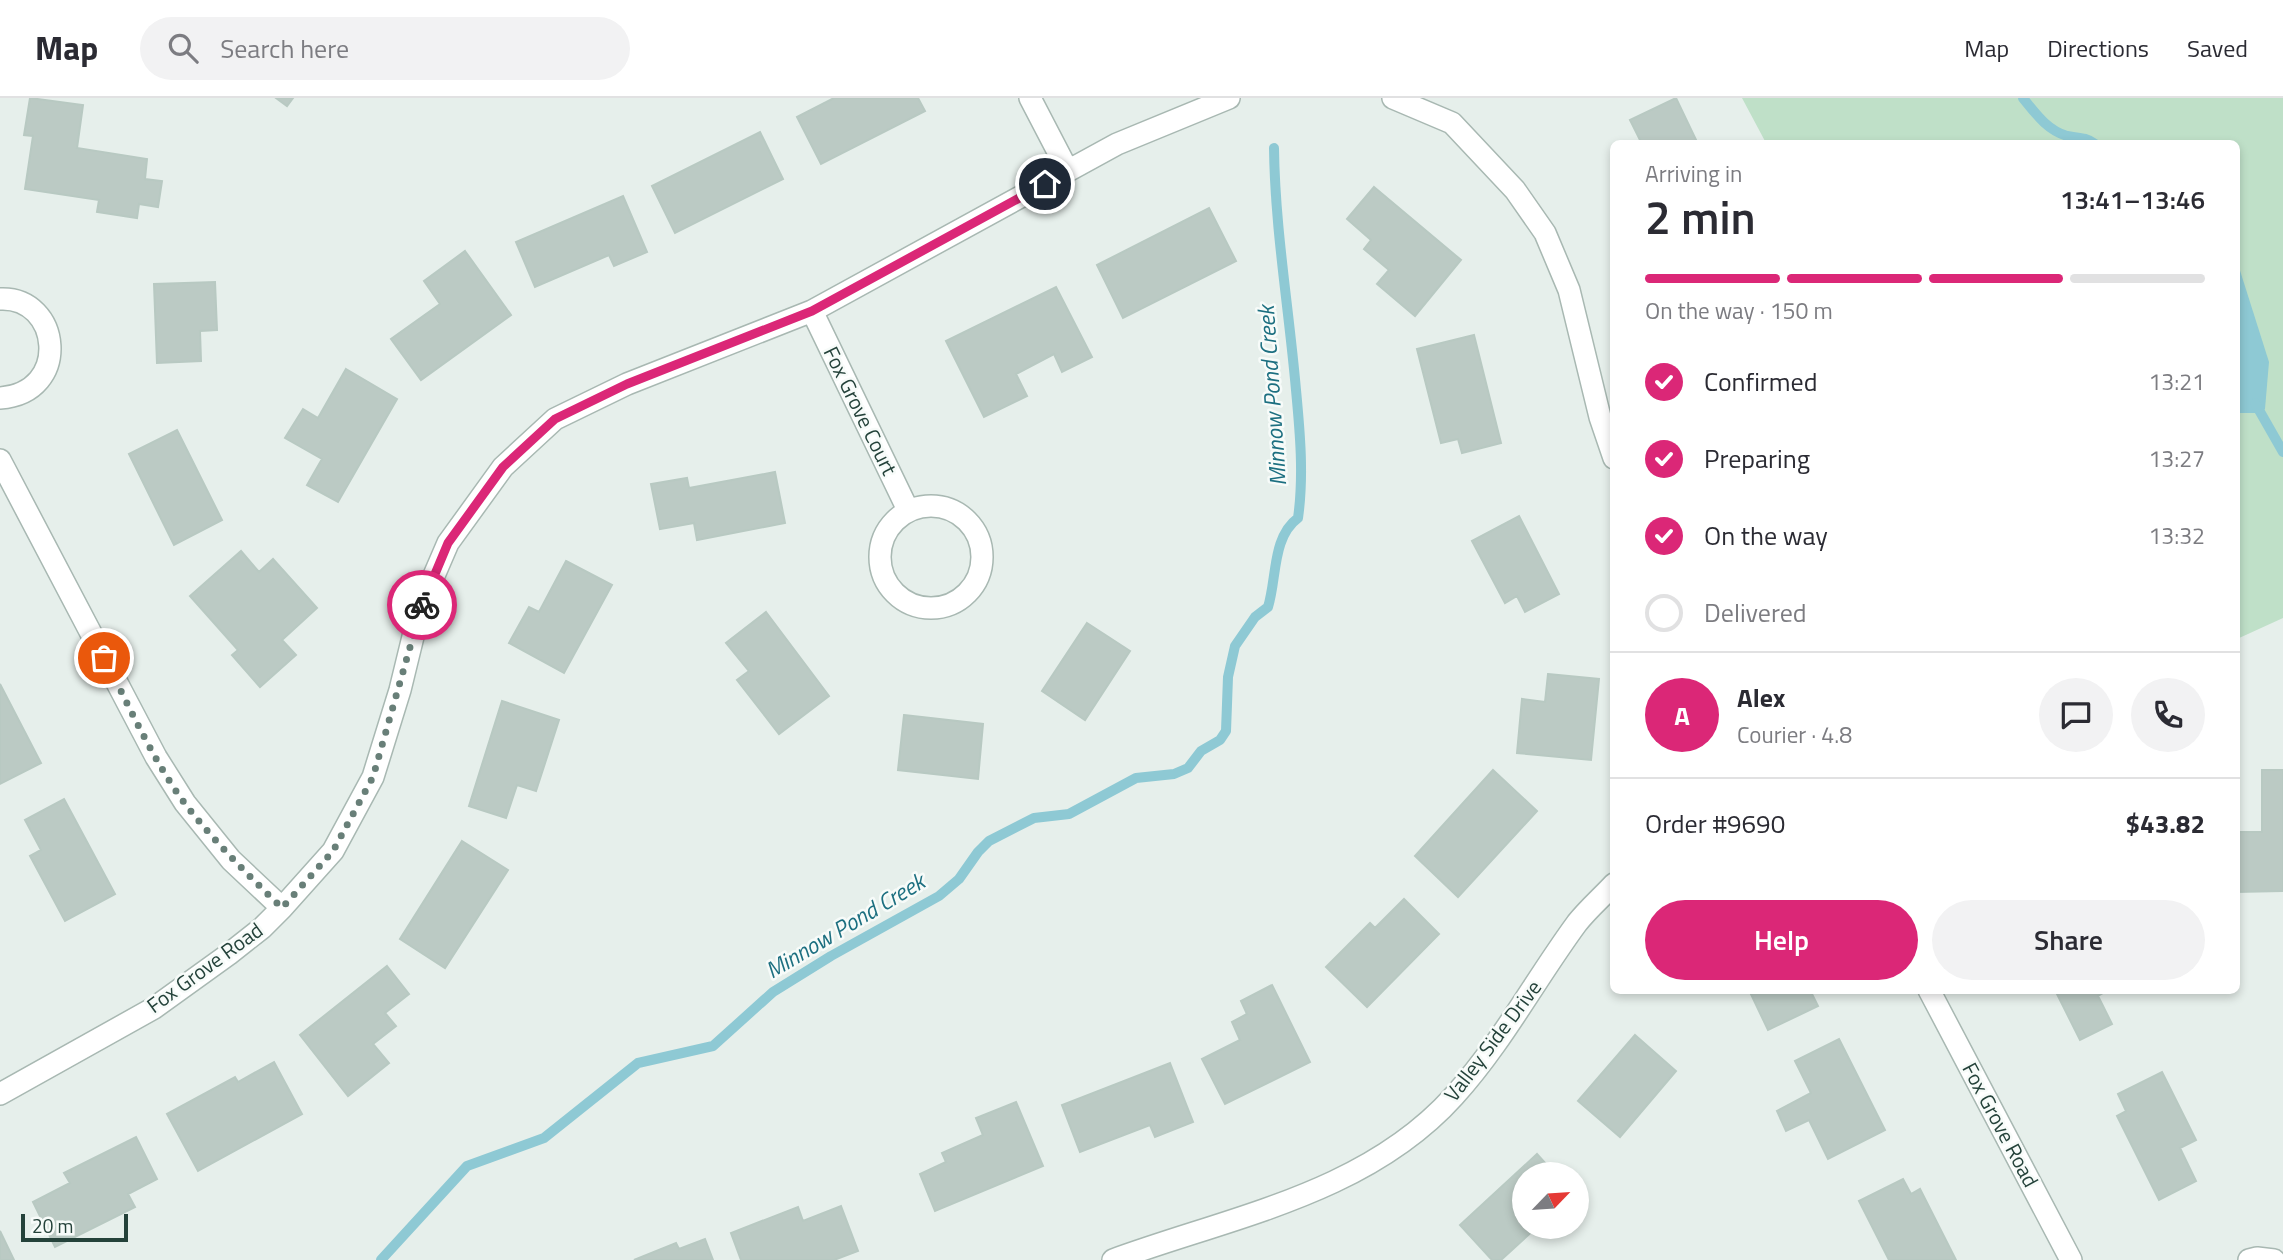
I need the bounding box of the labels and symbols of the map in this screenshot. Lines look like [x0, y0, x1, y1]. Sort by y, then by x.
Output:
pin [1015, 154, 1075, 214]
water label: Minnow Pond Creek [1248, 302, 1295, 487]
street label: Fox Grove Court [816, 341, 906, 481]
courier [387, 570, 457, 640]
pin [74, 628, 134, 688]
water label: Minnow Pond Creek [758, 863, 934, 987]
street label: Fox Grove Road [140, 914, 269, 1020]
street label: Valley Side Drive [1436, 973, 1549, 1108]
street label: Fox Grove Road [1955, 1056, 2047, 1193]
north arrow [1512, 1162, 1589, 1239]
scale bar [21, 1211, 128, 1243]

